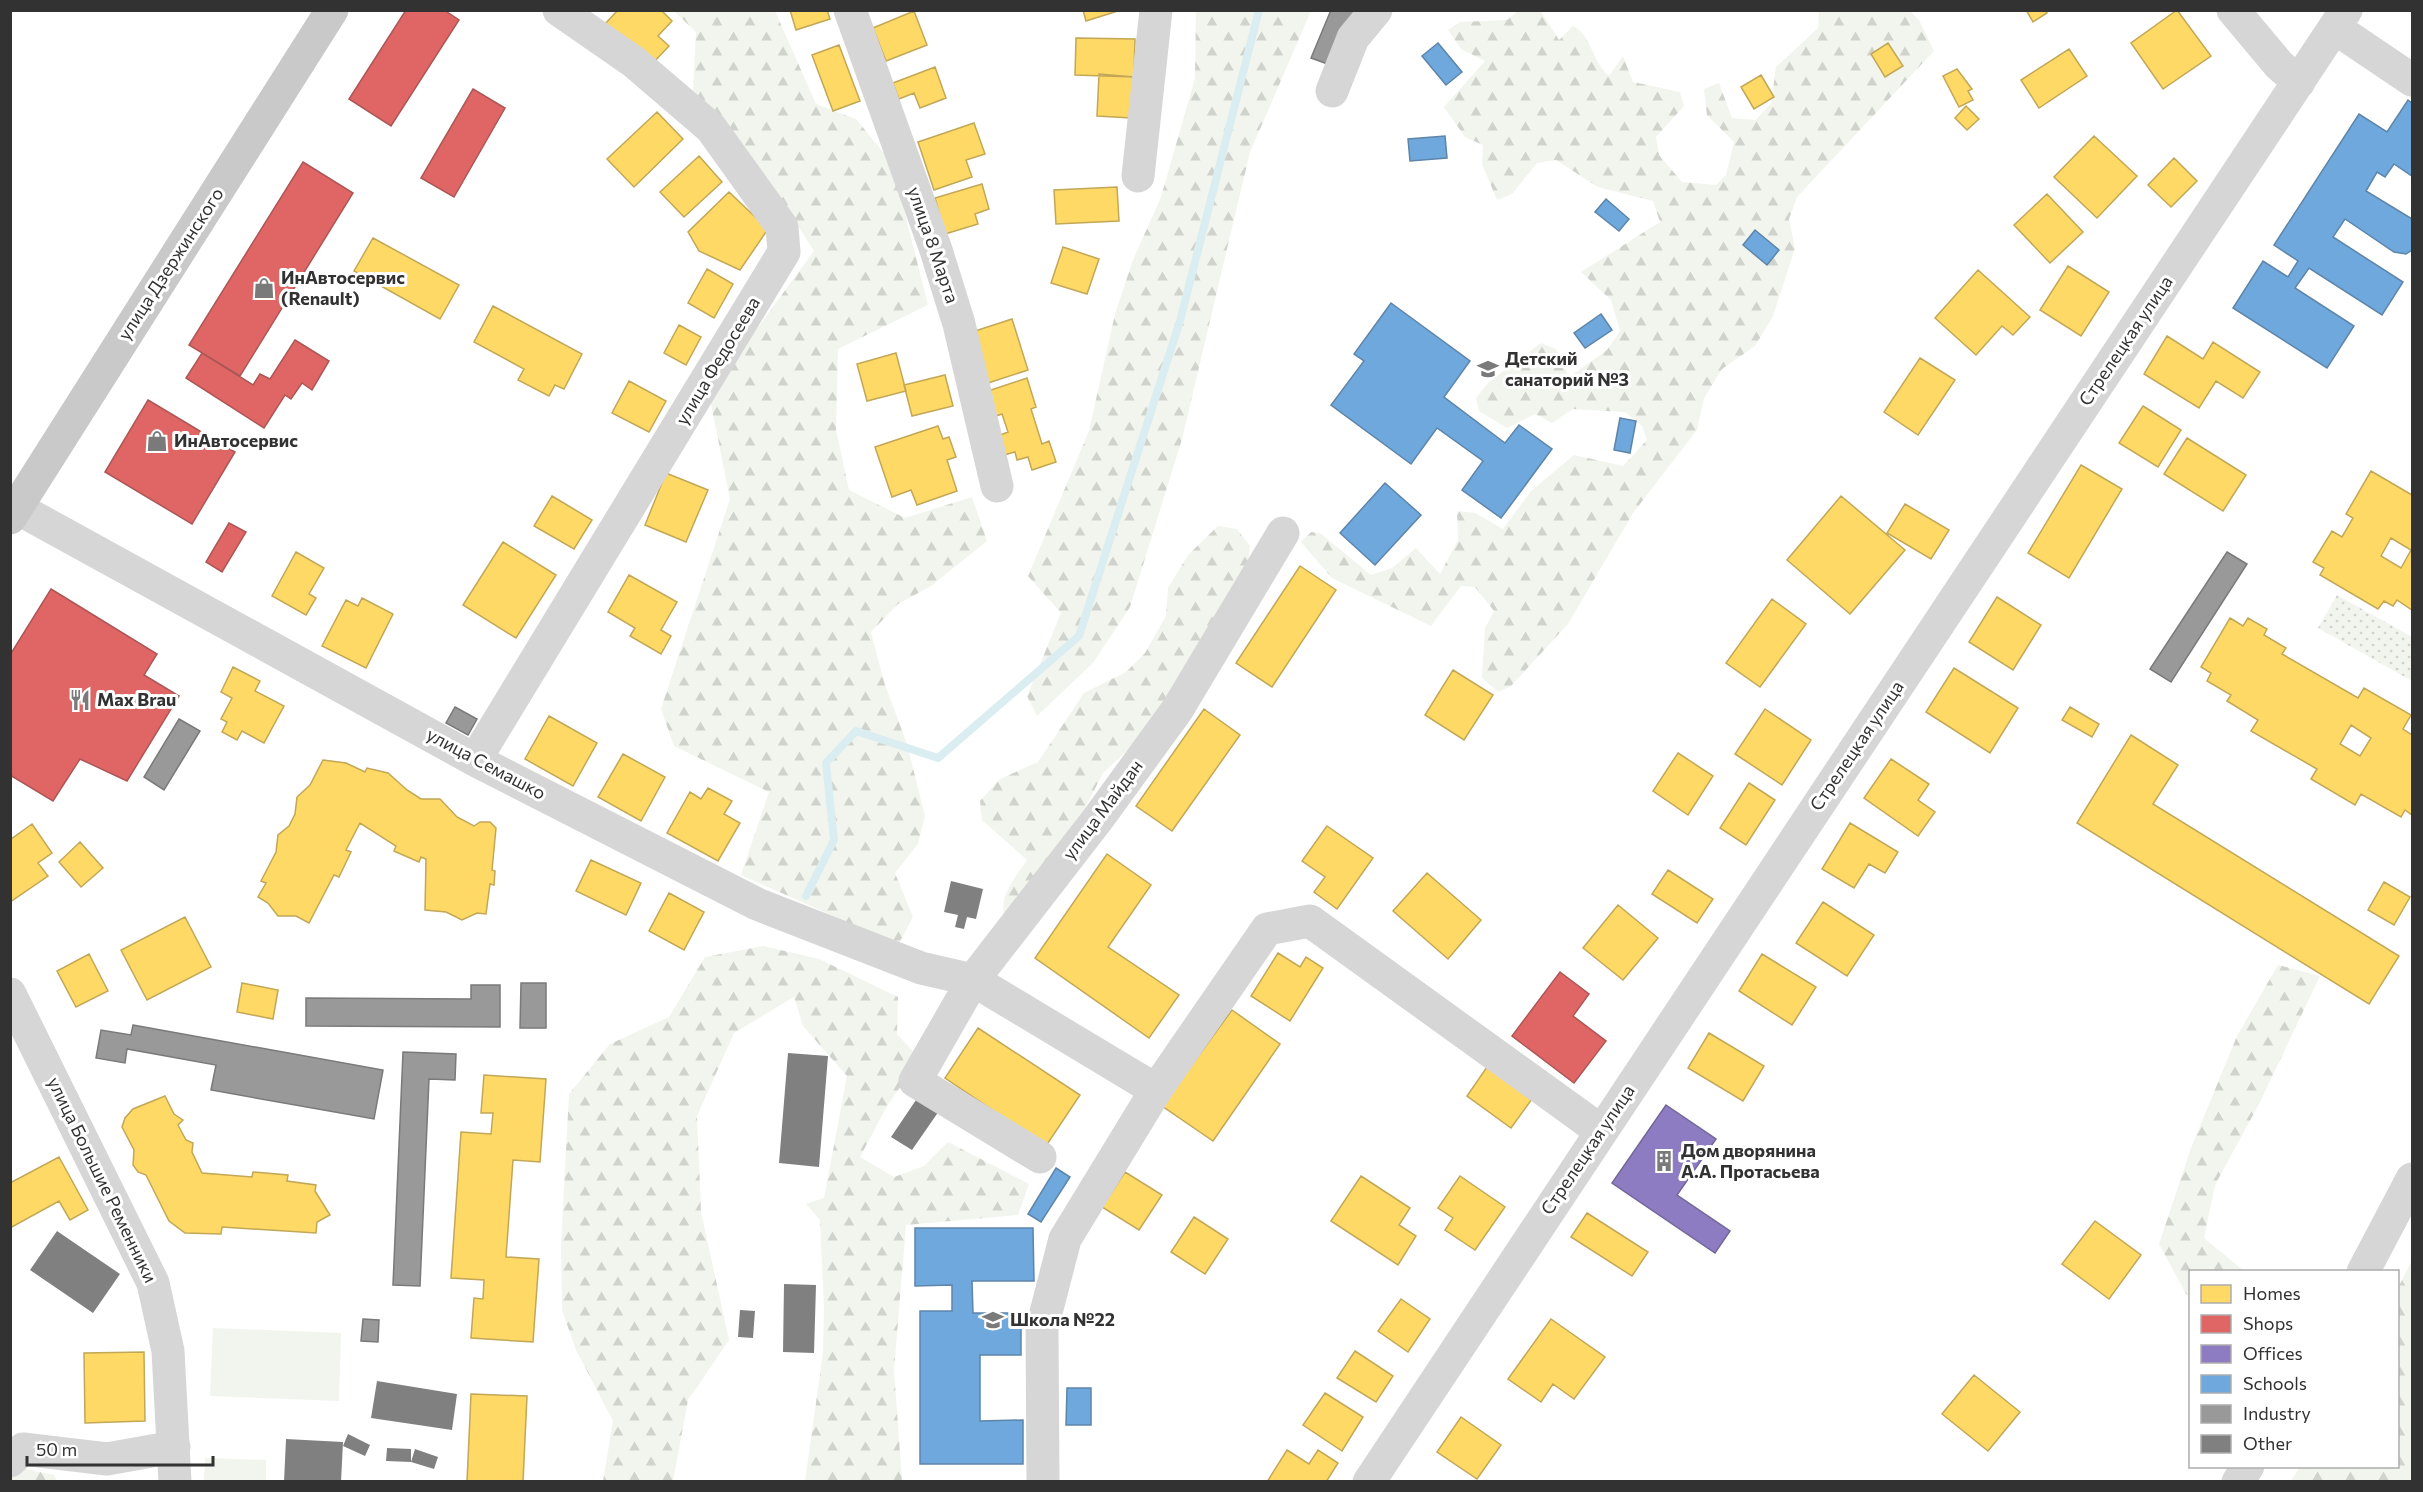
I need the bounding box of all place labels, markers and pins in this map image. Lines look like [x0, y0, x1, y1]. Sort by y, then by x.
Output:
place label: ИнАвтосервис (Renault) [281, 266, 405, 309]
shop icon: ИнАвтосервис (Renault) [252, 276, 276, 300]
place label: Детский санаторий №3 [1505, 347, 1629, 390]
school or university icon: Детский санаторий №3 [1476, 357, 1500, 381]
shop icon: ИнАвтосервис [145, 429, 169, 453]
place label: ИнАвтосервис [174, 429, 298, 451]
restaurant icon: Max Brau [68, 688, 92, 712]
place label: Max Brau [97, 688, 176, 710]
place label: Дом дворянина А.А. Протасьева [1681, 1139, 1820, 1182]
building icon: Дом дворянина А.А. Протасьева [1652, 1149, 1676, 1173]
school or university icon: Школа №22 [981, 1308, 1005, 1332]
place label: Школа №22 [1010, 1308, 1115, 1330]

